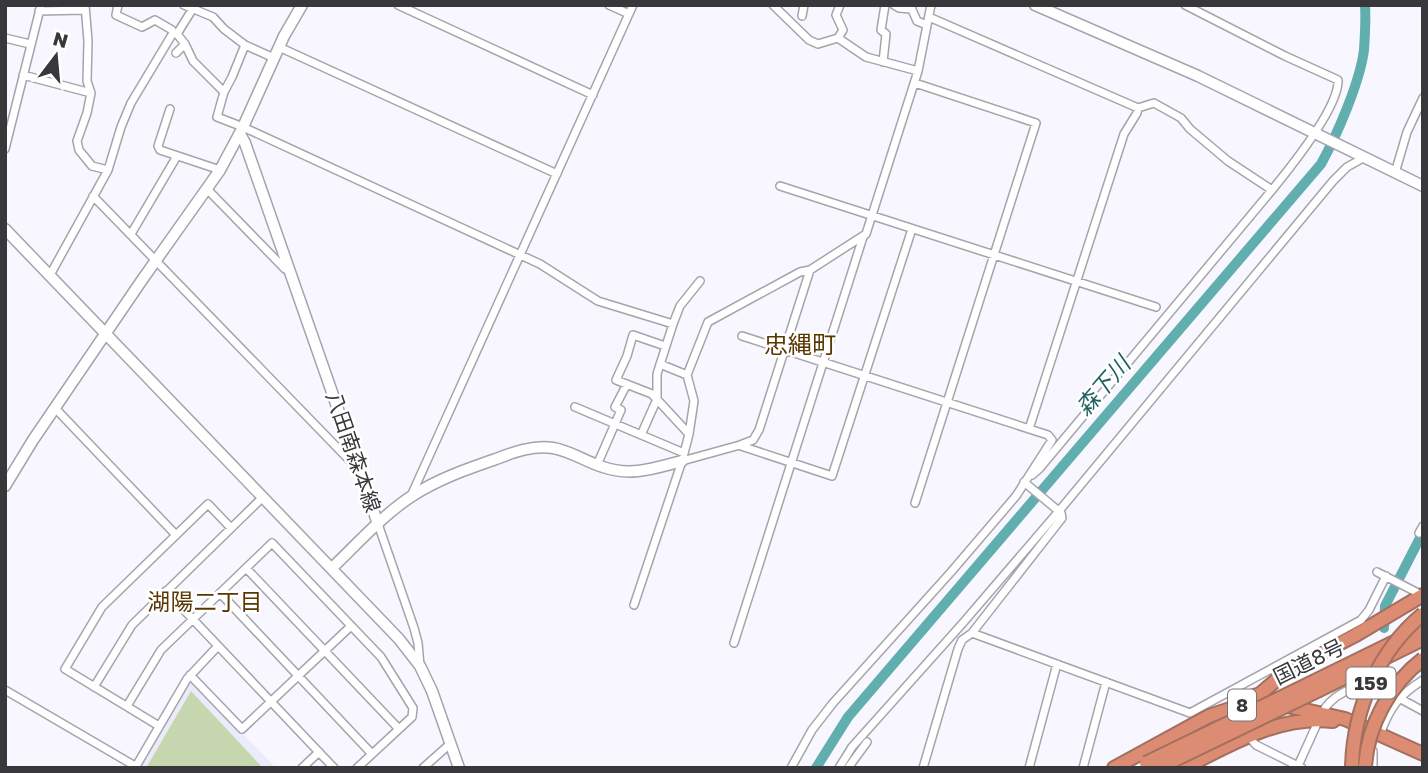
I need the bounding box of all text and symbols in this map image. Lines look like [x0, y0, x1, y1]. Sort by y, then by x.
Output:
north arrow [21, 21, 91, 91]
text: N [51, 26, 71, 52]
district label: 忠縄町 [764, 329, 836, 358]
water label: 森下川 [1069, 348, 1137, 421]
street label: 八田南森本線 [321, 388, 387, 515]
district label: 湖陽二丁目 [148, 587, 263, 615]
street label: 国道8号 [1269, 633, 1348, 689]
road number: 159 [1346, 668, 1396, 698]
road number: 8 [1228, 690, 1256, 720]

